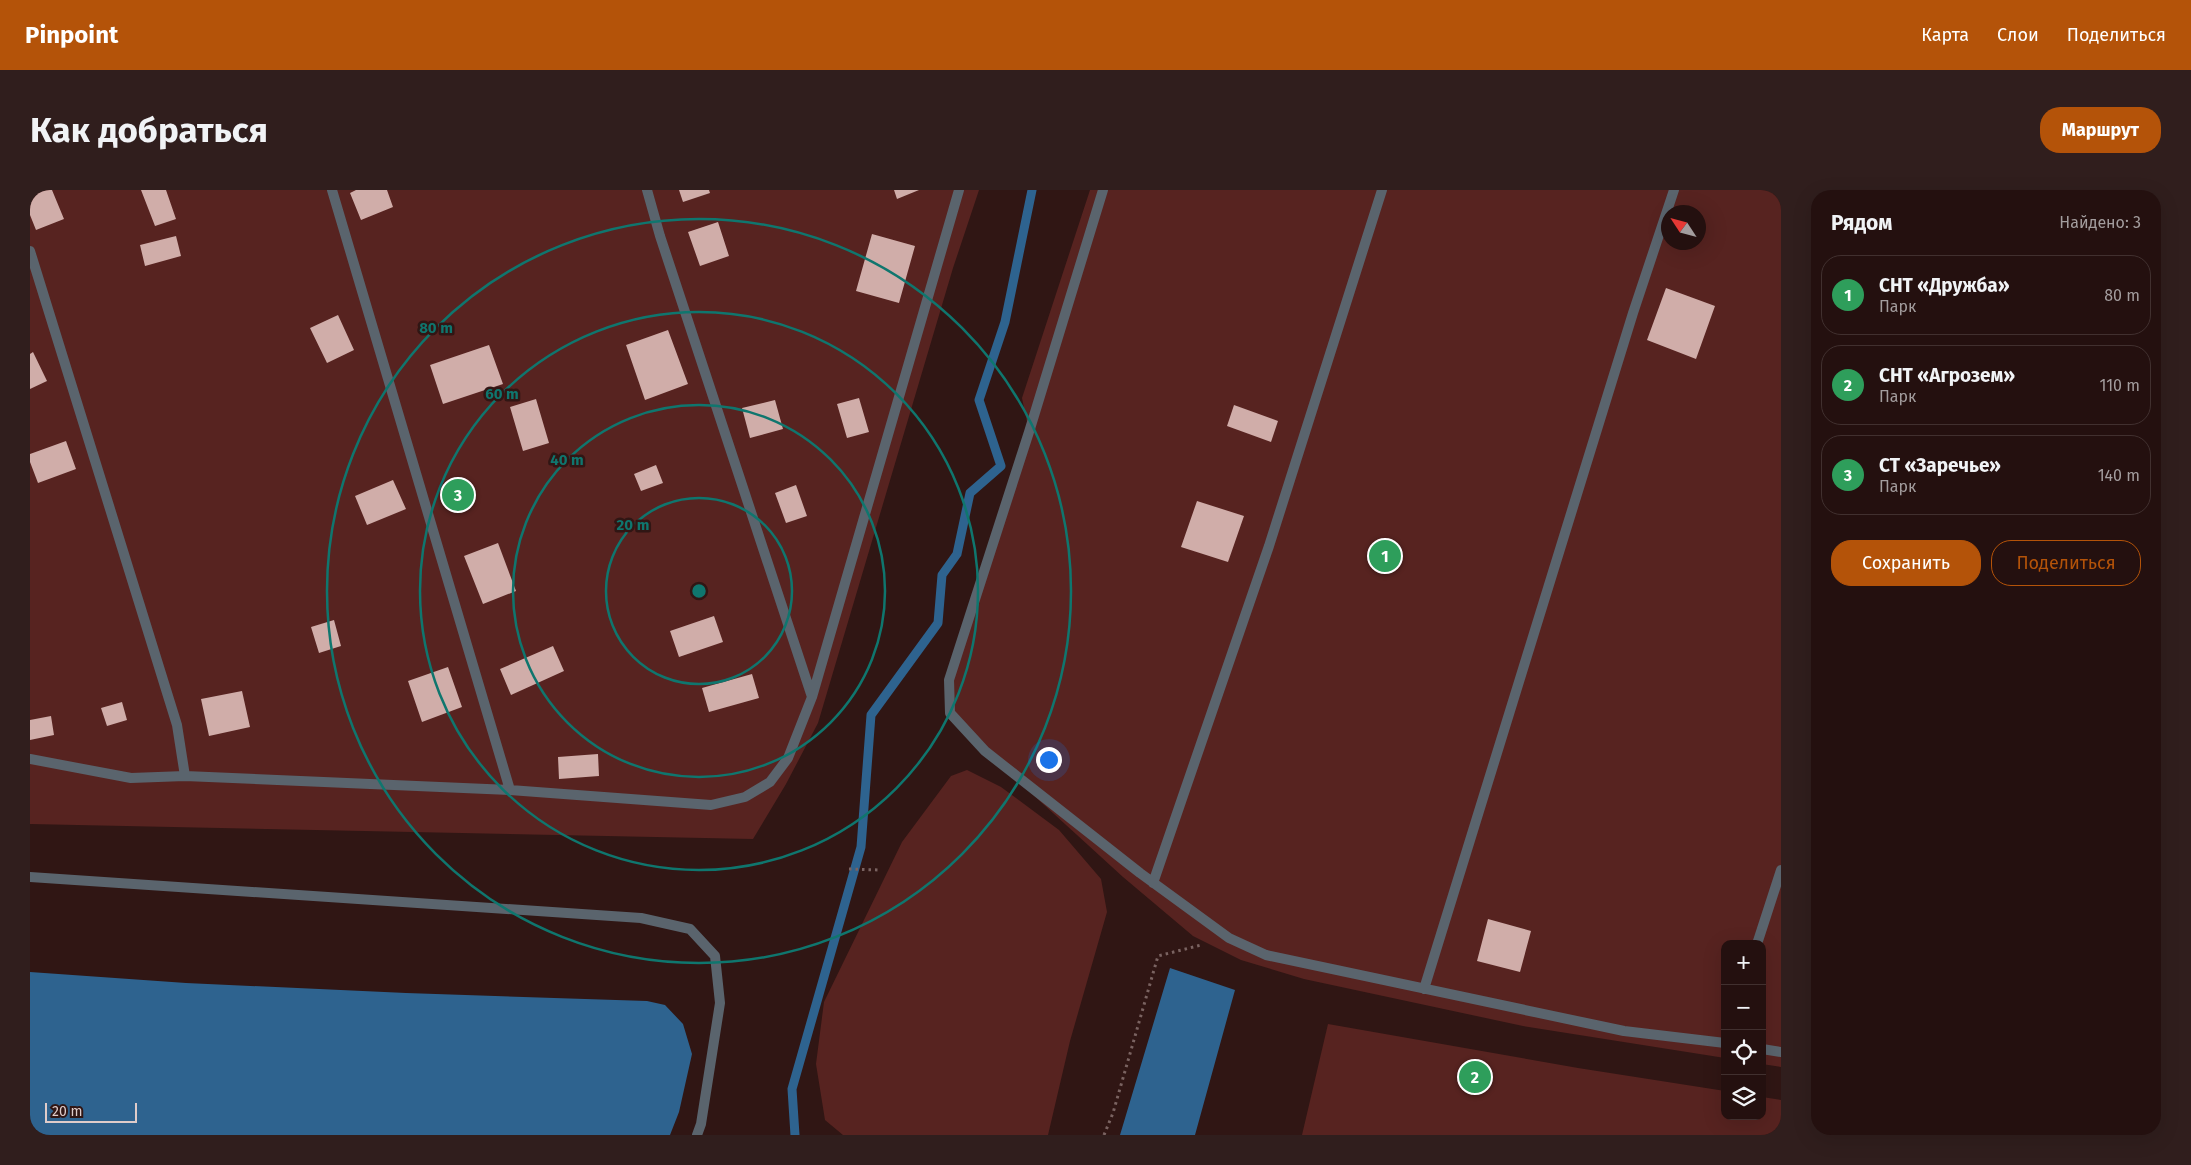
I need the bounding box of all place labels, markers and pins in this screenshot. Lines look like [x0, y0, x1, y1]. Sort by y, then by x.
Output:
pin: 3 [442, 476, 474, 514]
pin: 1 [1369, 537, 1401, 575]
centre of rings [690, 582, 708, 600]
pin: 2 [1459, 1058, 1491, 1096]

